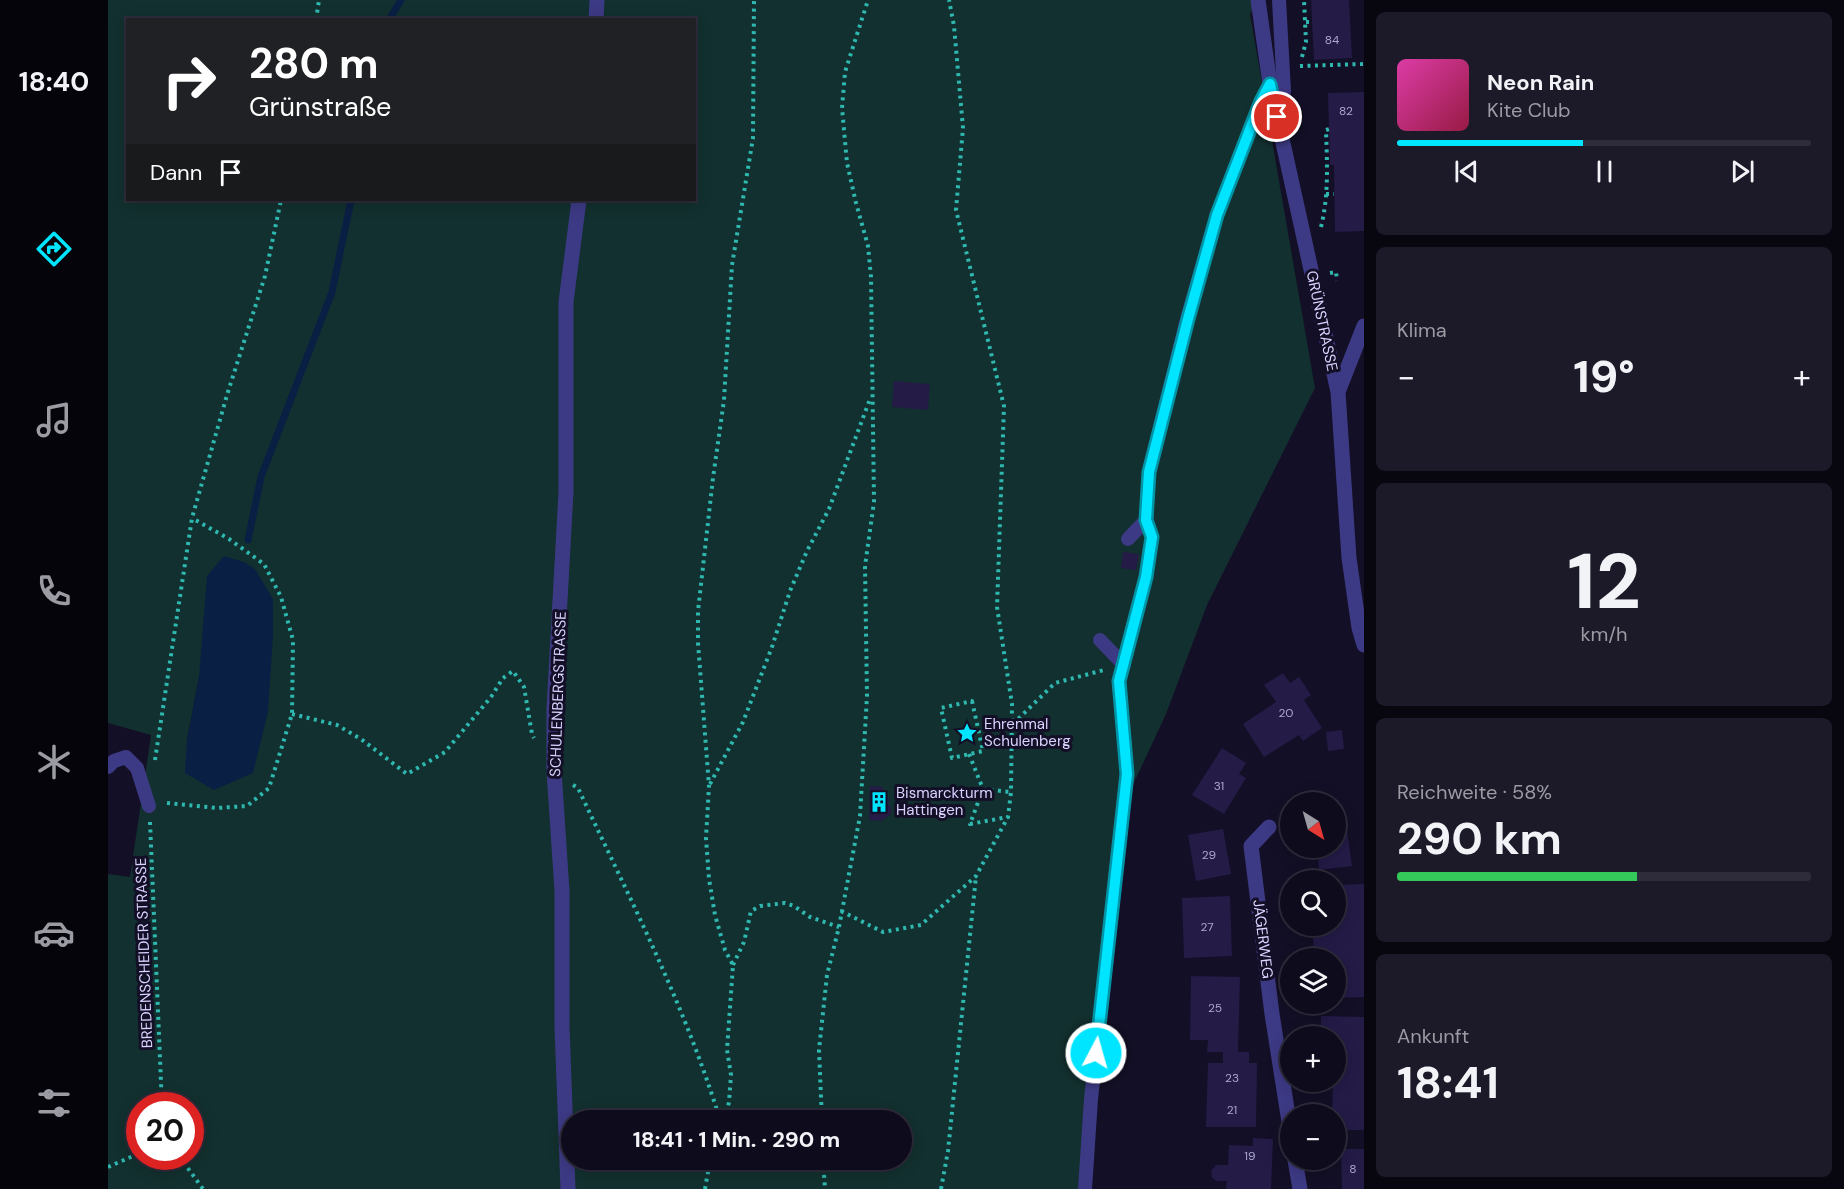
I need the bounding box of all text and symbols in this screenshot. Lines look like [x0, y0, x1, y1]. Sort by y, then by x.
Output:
house number: 84 [1325, 32, 1339, 48]
text: 280 m [249, 36, 379, 91]
icon: right [150, 42, 228, 120]
text: 18:40 [19, 64, 89, 99]
text: Neon Rain [1487, 68, 1594, 97]
text: Grünstraße [249, 89, 391, 124]
pin [1251, 91, 1302, 142]
text: Kite Club [1487, 97, 1571, 123]
icon: arrive [1260, 100, 1293, 133]
house number: 82 [1339, 103, 1353, 119]
icon: previous [1450, 155, 1483, 188]
icon: pause [1588, 155, 1621, 188]
icon: next [1726, 155, 1759, 188]
icon: arrive [214, 156, 247, 189]
text: Dann [150, 158, 202, 187]
icon: directions [33, 228, 75, 270]
street label: GRÜNSTRASSE [1302, 269, 1342, 373]
text: Klima [1397, 317, 1447, 343]
text: 19° [1573, 347, 1635, 406]
text: − [1397, 355, 1415, 398]
text: + [1793, 355, 1811, 398]
icon: music [33, 399, 75, 441]
text: 12 [1567, 531, 1641, 632]
icon: phone [33, 570, 75, 612]
street label: SCHULENBERGSTRASSE [545, 611, 571, 777]
text: km/h [1580, 621, 1628, 647]
house number: 20 [1278, 705, 1294, 721]
place label: Ehrenmal Schulenberg [984, 714, 1071, 751]
place icon: Ehrenmal Schulenberg [955, 721, 979, 745]
icon: climate [33, 741, 75, 783]
house number: 31 [1214, 778, 1224, 794]
text: Reichweite · 58% [1397, 779, 1552, 805]
place label: Bismarckturm Hattingen [896, 783, 993, 820]
building icon: Bismarckturm Hattingen [867, 790, 891, 814]
north arrow [1280, 792, 1346, 858]
map controls [1280, 792, 1346, 1170]
text: 290 km [1397, 809, 1562, 868]
house number: 29 [1202, 847, 1216, 863]
street label: BREDENSCHEIDER STRASSE [131, 857, 157, 1049]
button: search [1280, 870, 1346, 936]
street label: JÄGERWEG [1248, 898, 1278, 980]
icon: car [33, 912, 75, 954]
house number: 27 [1200, 919, 1214, 935]
button: layers [1280, 948, 1346, 1014]
house number: 25 [1208, 1000, 1222, 1016]
position arrow [1064, 1021, 1128, 1085]
text: Ankunft [1397, 1023, 1469, 1049]
button: + [1280, 1026, 1346, 1092]
text: 18:41 [1397, 1053, 1499, 1112]
house number: 23 [1225, 1070, 1239, 1086]
icon: filters [33, 1082, 75, 1124]
speed limit sign: 20 [126, 1092, 204, 1170]
house number: 21 [1227, 1102, 1237, 1118]
button: − [1280, 1104, 1346, 1170]
text: 18:41 · 1 Min. · 290 m [633, 1125, 840, 1154]
house number: 19 [1244, 1148, 1256, 1164]
house number: 8 [1349, 1161, 1357, 1177]

